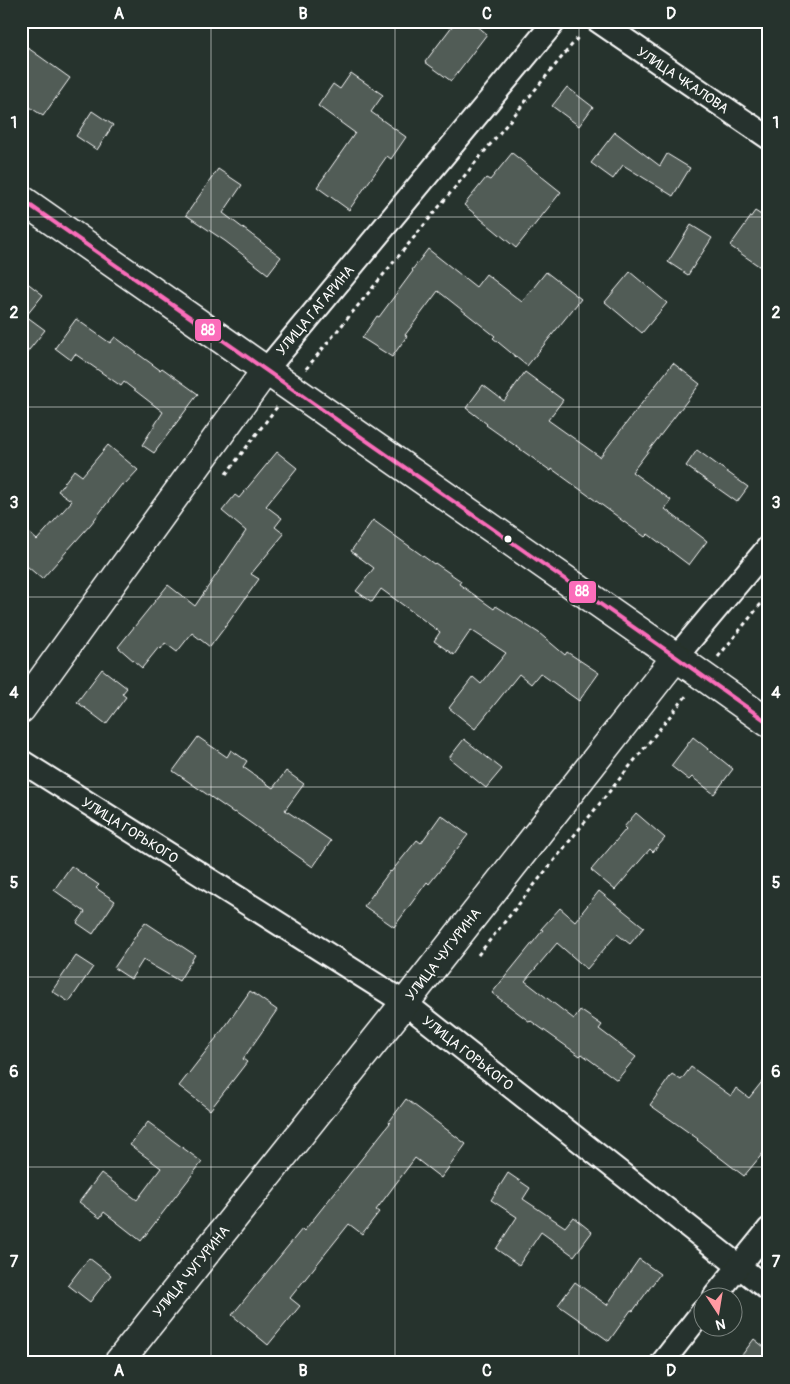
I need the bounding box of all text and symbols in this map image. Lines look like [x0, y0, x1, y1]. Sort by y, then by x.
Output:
text: A [114, 4, 125, 24]
text: B [298, 4, 308, 24]
text: C [482, 4, 492, 24]
text: D [666, 4, 676, 24]
street label: УЛИЦА ЧКАЛОВА [634, 43, 732, 117]
text: 1 [11, 113, 17, 133]
text: 1 [773, 113, 779, 133]
street label: УЛИЦА ГАГАРИНА [273, 262, 358, 359]
text: 2 [10, 303, 19, 323]
text: 2 [772, 303, 781, 323]
line badge: 88 [194, 318, 222, 342]
text: 88 [201, 322, 215, 339]
text: 3 [10, 493, 19, 513]
text: 3 [772, 493, 781, 513]
unlabelled marker [503, 534, 513, 544]
line badge: 88 [568, 580, 597, 604]
text: 88 [575, 583, 589, 600]
text: 4 [9, 683, 19, 703]
text: 4 [771, 683, 781, 703]
street label: УЛИЦА ГОРЬКОГО [78, 794, 181, 867]
text: 5 [10, 873, 19, 893]
text: 5 [772, 873, 781, 893]
street label: УЛИЦА ЧУГУРИНА [402, 905, 485, 1004]
street label: УЛИЦА ГОРЬКОГО [419, 1013, 517, 1094]
text: 6 [9, 1062, 19, 1082]
text: 6 [771, 1062, 781, 1082]
street label: УЛИЦА ЧУГУРИНА [149, 1222, 233, 1320]
text: 7 [10, 1252, 19, 1272]
text: 7 [772, 1252, 781, 1272]
north arrow [692, 1286, 742, 1336]
text: N [714, 1315, 727, 1334]
text: A [114, 1361, 125, 1381]
text: B [298, 1361, 308, 1381]
text: C [482, 1361, 492, 1381]
text: D [666, 1361, 676, 1381]

